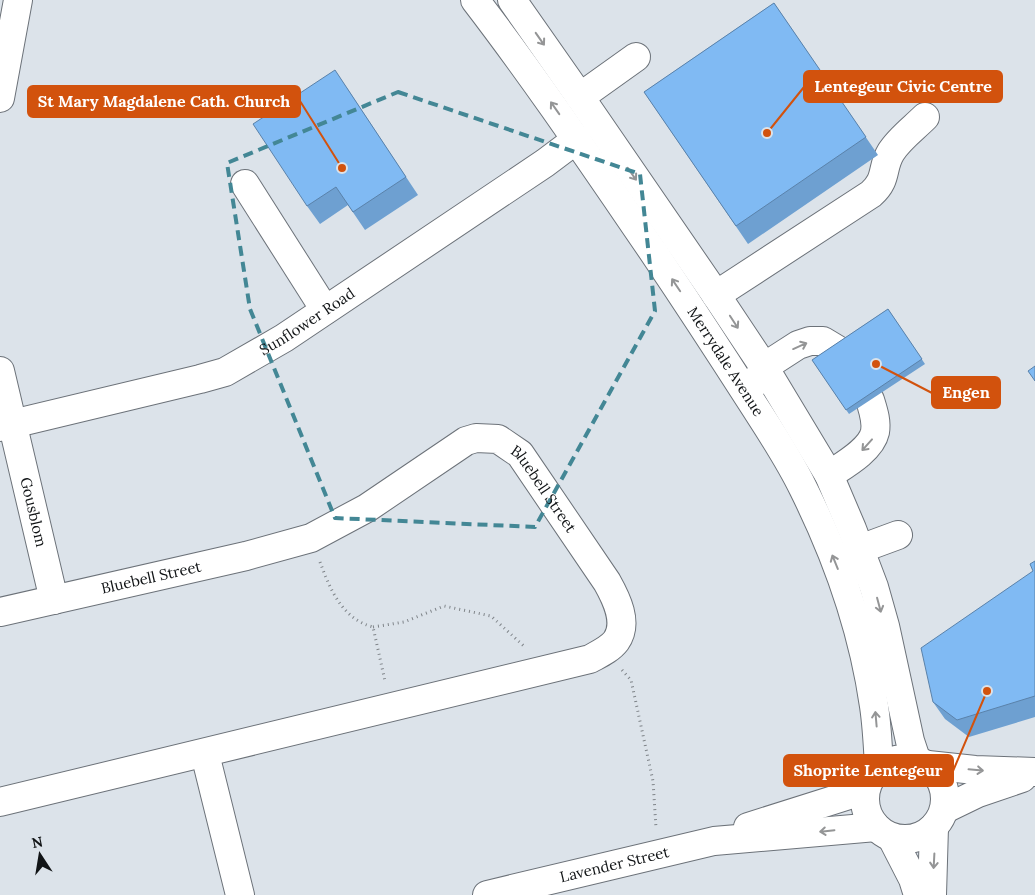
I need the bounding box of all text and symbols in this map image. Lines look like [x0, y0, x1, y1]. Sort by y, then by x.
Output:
one-way arrow [535, 32, 545, 46]
callout: Lentegeur Civic Centre [804, 71, 1002, 102]
text: Lentegeur Civic Centre [814, 76, 992, 96]
callout: St Mary Magdalene Cath. Church [28, 86, 300, 117]
text: St Mary Magdalene Cath. Church [38, 91, 290, 111]
one-way arrow [550, 101, 560, 115]
one-way arrow [627, 166, 637, 180]
one-way arrow [671, 279, 681, 293]
street label: Sunflower Road [256, 283, 358, 359]
street label: Merrydale Avenue [683, 303, 768, 420]
one-way arrow [729, 315, 739, 329]
one-way arrow [792, 340, 807, 350]
callout: Engen [932, 377, 1000, 408]
text: Engen [942, 382, 990, 402]
one-way arrow [861, 439, 872, 452]
street label: Bluebell Street [508, 441, 581, 536]
street label: Gousblom [16, 475, 51, 549]
one-way arrow [830, 555, 839, 570]
street label: Bluebell Street [99, 556, 203, 598]
one-way arrow [875, 597, 885, 613]
one-way arrow [871, 711, 881, 727]
callout: Shoprite Lentegeur [784, 755, 953, 786]
text: Shoprite Lentegeur [794, 760, 943, 780]
one-way arrow [968, 765, 984, 775]
one-way arrow [820, 826, 836, 836]
north arrow [15, 830, 65, 880]
text: N [30, 832, 45, 852]
street label: Lavender Street [558, 842, 671, 886]
one-way arrow [930, 853, 939, 869]

